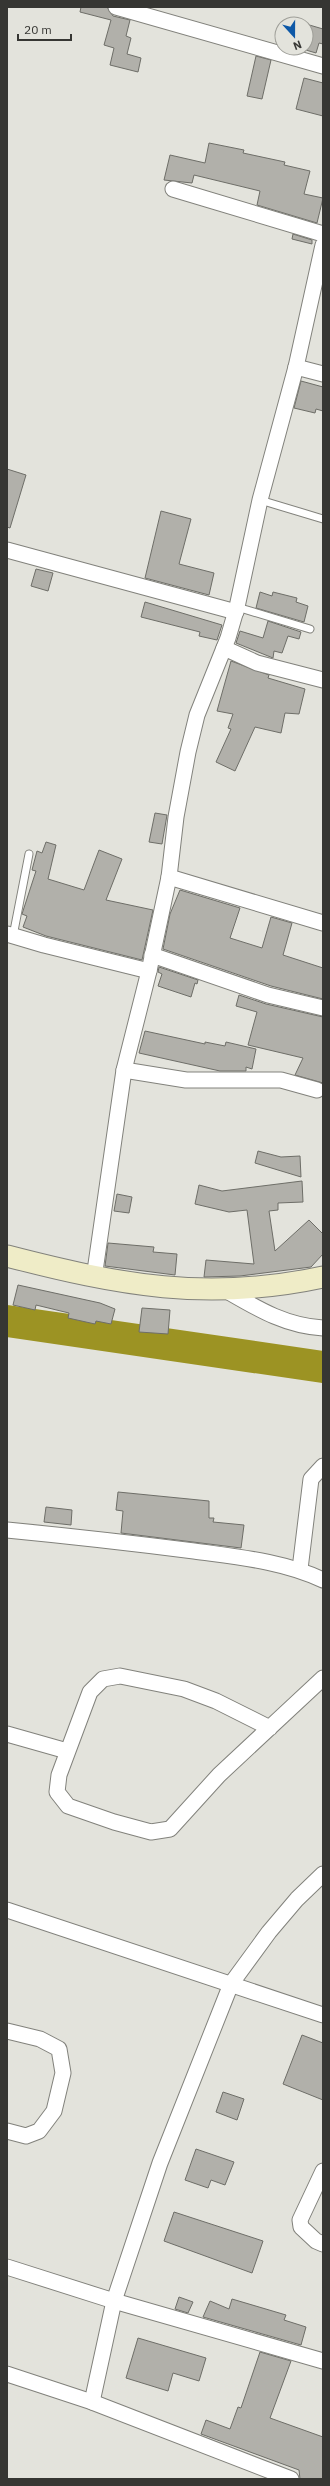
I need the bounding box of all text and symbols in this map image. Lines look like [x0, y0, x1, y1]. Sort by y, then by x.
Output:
scale bar [18, 16, 71, 42]
north arrow [274, 16, 314, 56]
text: 20 m [24, 22, 52, 37]
text: N [291, 37, 304, 53]

